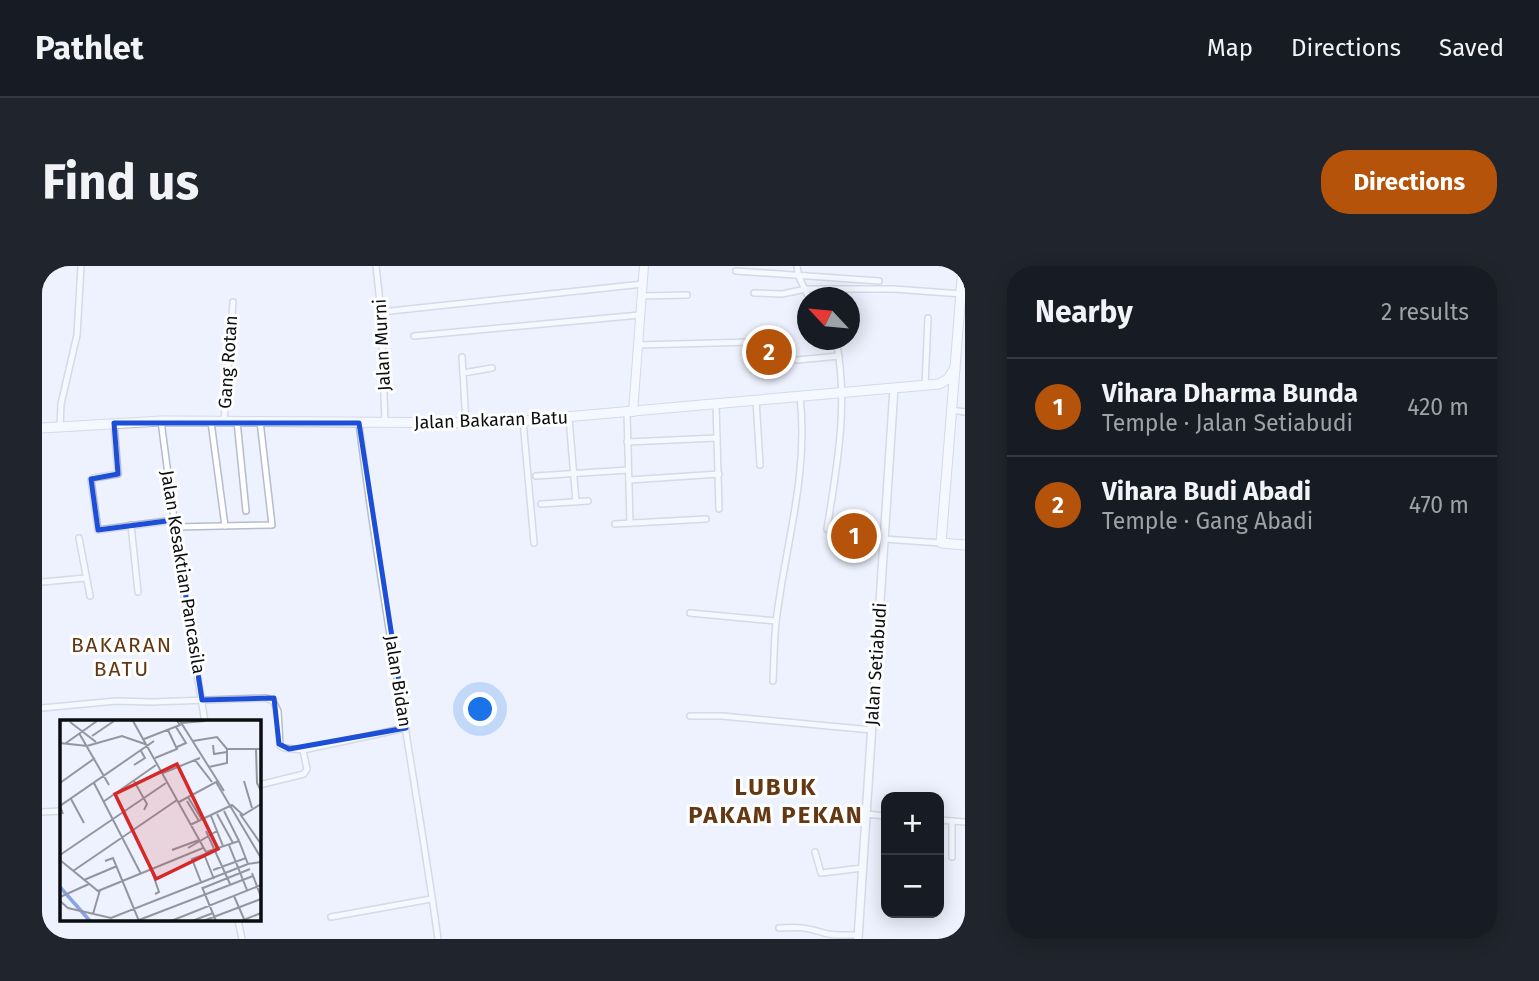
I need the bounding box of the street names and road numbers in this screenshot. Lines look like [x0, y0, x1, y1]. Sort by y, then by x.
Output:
street label: Jalan Murni [369, 298, 395, 392]
street label: Gang Rotan [214, 315, 242, 409]
street label: Jalan Bakaran Batu [414, 406, 568, 434]
street label: Jalan Kesaktian Pancasila [156, 469, 210, 675]
street label: Jalan Setiabudi [861, 602, 891, 726]
street label: Jalan Bidan [380, 634, 416, 728]

